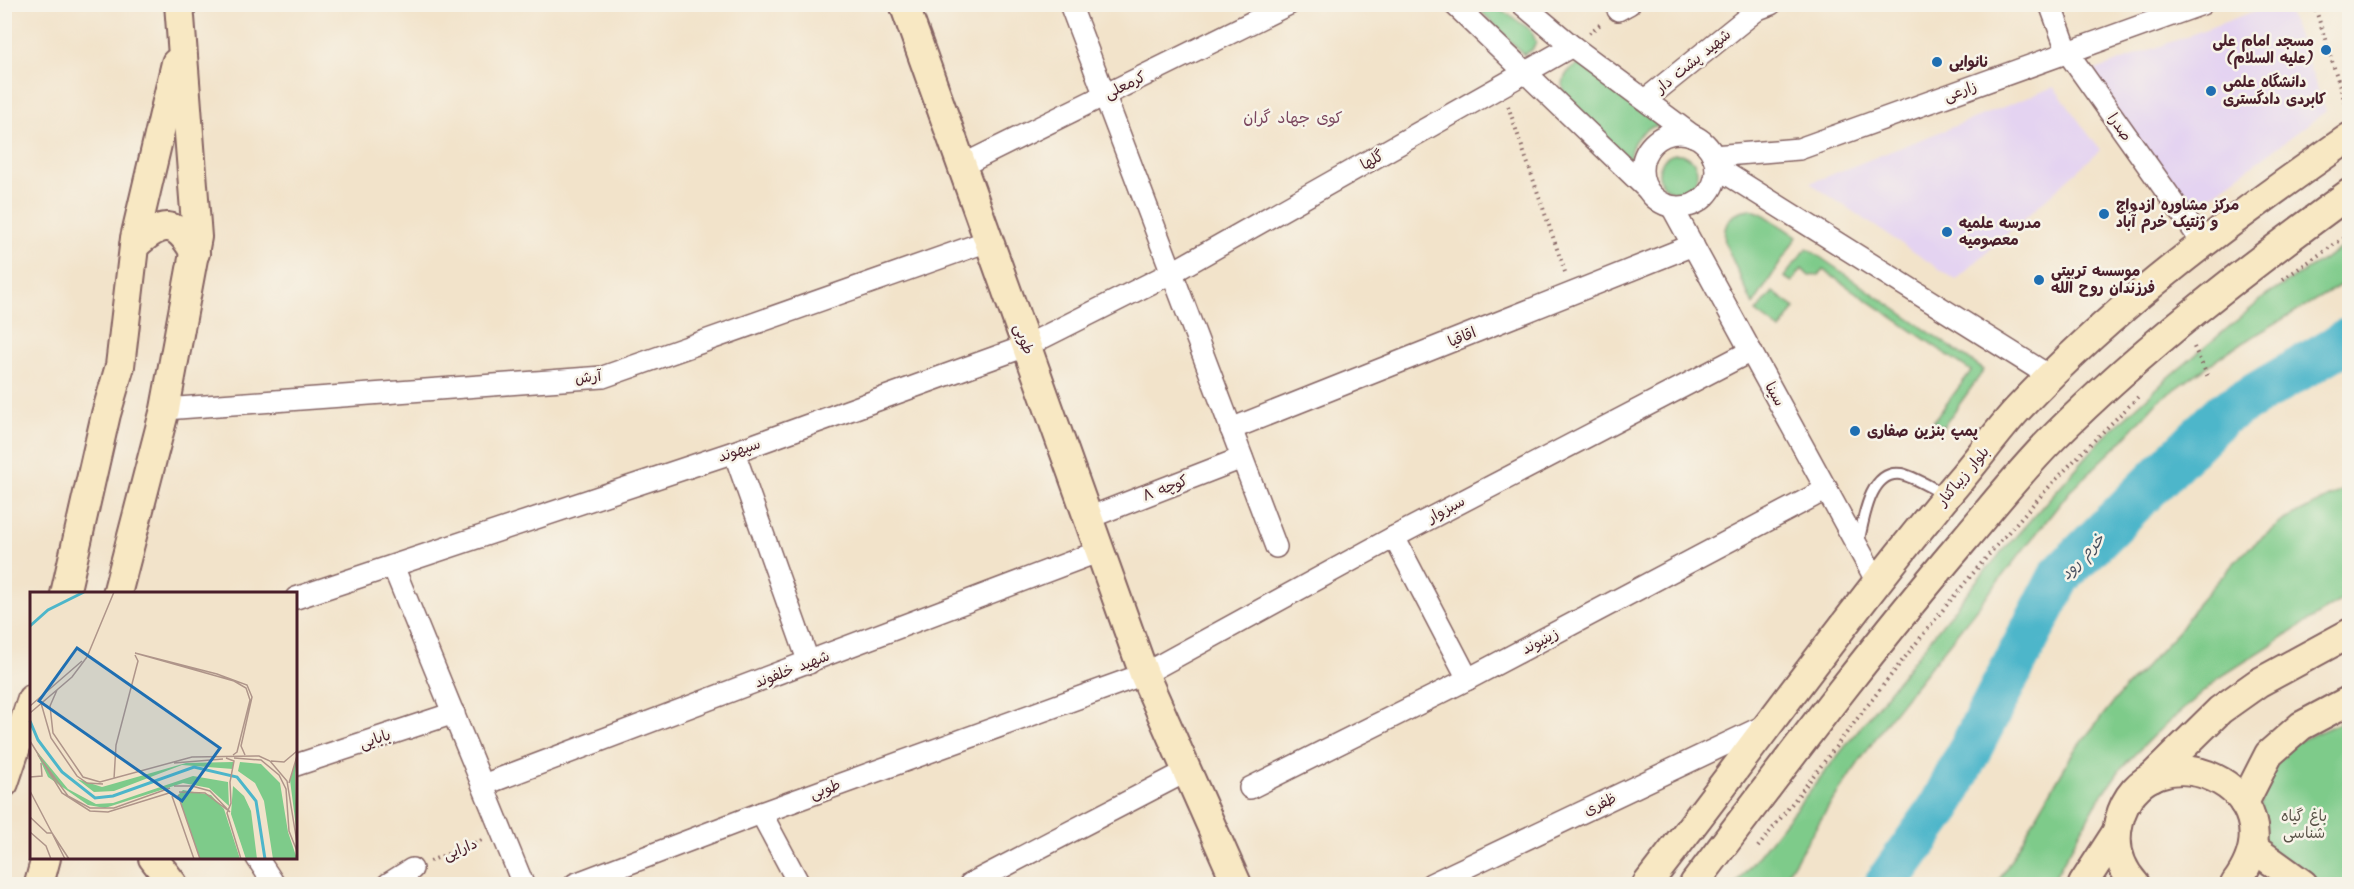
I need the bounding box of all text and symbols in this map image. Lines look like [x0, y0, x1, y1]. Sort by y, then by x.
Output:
street label: شهید پشت دار [1650, 24, 1737, 101]
place label: مسجد امام علی (علیه السلام) [2212, 30, 2314, 71]
marker: مسجد امام علی (علیه السلام) [2319, 43, 2333, 57]
place label: نانوایی [1949, 51, 1989, 75]
marker: نانوایی [1930, 55, 1944, 69]
street label: کرمعلی [1101, 66, 1150, 106]
place label: دانشگاه علمی کابردی دادگستری [2223, 71, 2326, 112]
street label: زارعی [1940, 75, 1980, 109]
marker: دانشگاه علمی کابردی دادگستری [2204, 84, 2218, 98]
district label: کوی جهاد گران [1243, 106, 1343, 131]
street label: صدرا [2101, 108, 2138, 147]
street label: گلها [1356, 145, 1389, 177]
place label: مرکز مشاوره ازدواج و ژنتیک خرم آباد [2116, 194, 2239, 235]
marker: مرکز مشاوره ازدواج و ژنتیک خرم آباد [2097, 207, 2111, 221]
place label: مدرسه علمیه معصومیه [1959, 212, 2041, 253]
marker: مدرسه علمیه معصومیه [1940, 225, 1954, 239]
place label: موسسه تربیتی فرزندان روح الله [2051, 260, 2155, 301]
marker: موسسه تربیتی فرزندان روح الله [2032, 273, 2046, 287]
street label: طوبی [1006, 320, 1040, 358]
street label: اقاقیا [1444, 321, 1480, 354]
street label: آرش [574, 365, 604, 391]
street label: سینا [1758, 378, 1791, 411]
place label: پمپ بنزین صفاری [1867, 420, 1978, 444]
marker: پمپ بنزین صفاری [1848, 424, 1862, 438]
street label: سپهوند [715, 432, 764, 469]
street label: بلوار زیباکنار [1931, 441, 1996, 513]
street label: کوچه ۸ [1139, 469, 1192, 509]
street label: سبزوار [1422, 490, 1470, 530]
water label: خرم رود [2055, 527, 2112, 586]
inset map [30, 592, 297, 859]
street label: زینیوند [1518, 622, 1563, 662]
street label: شهید خلفوند [751, 645, 834, 695]
street label: بابایی [357, 724, 394, 756]
street label: طوبی [806, 773, 844, 807]
street label: ظفری [1580, 787, 1621, 823]
park label: باغ گیاه شناسی [2281, 805, 2327, 846]
street label: دارایی [440, 832, 481, 868]

